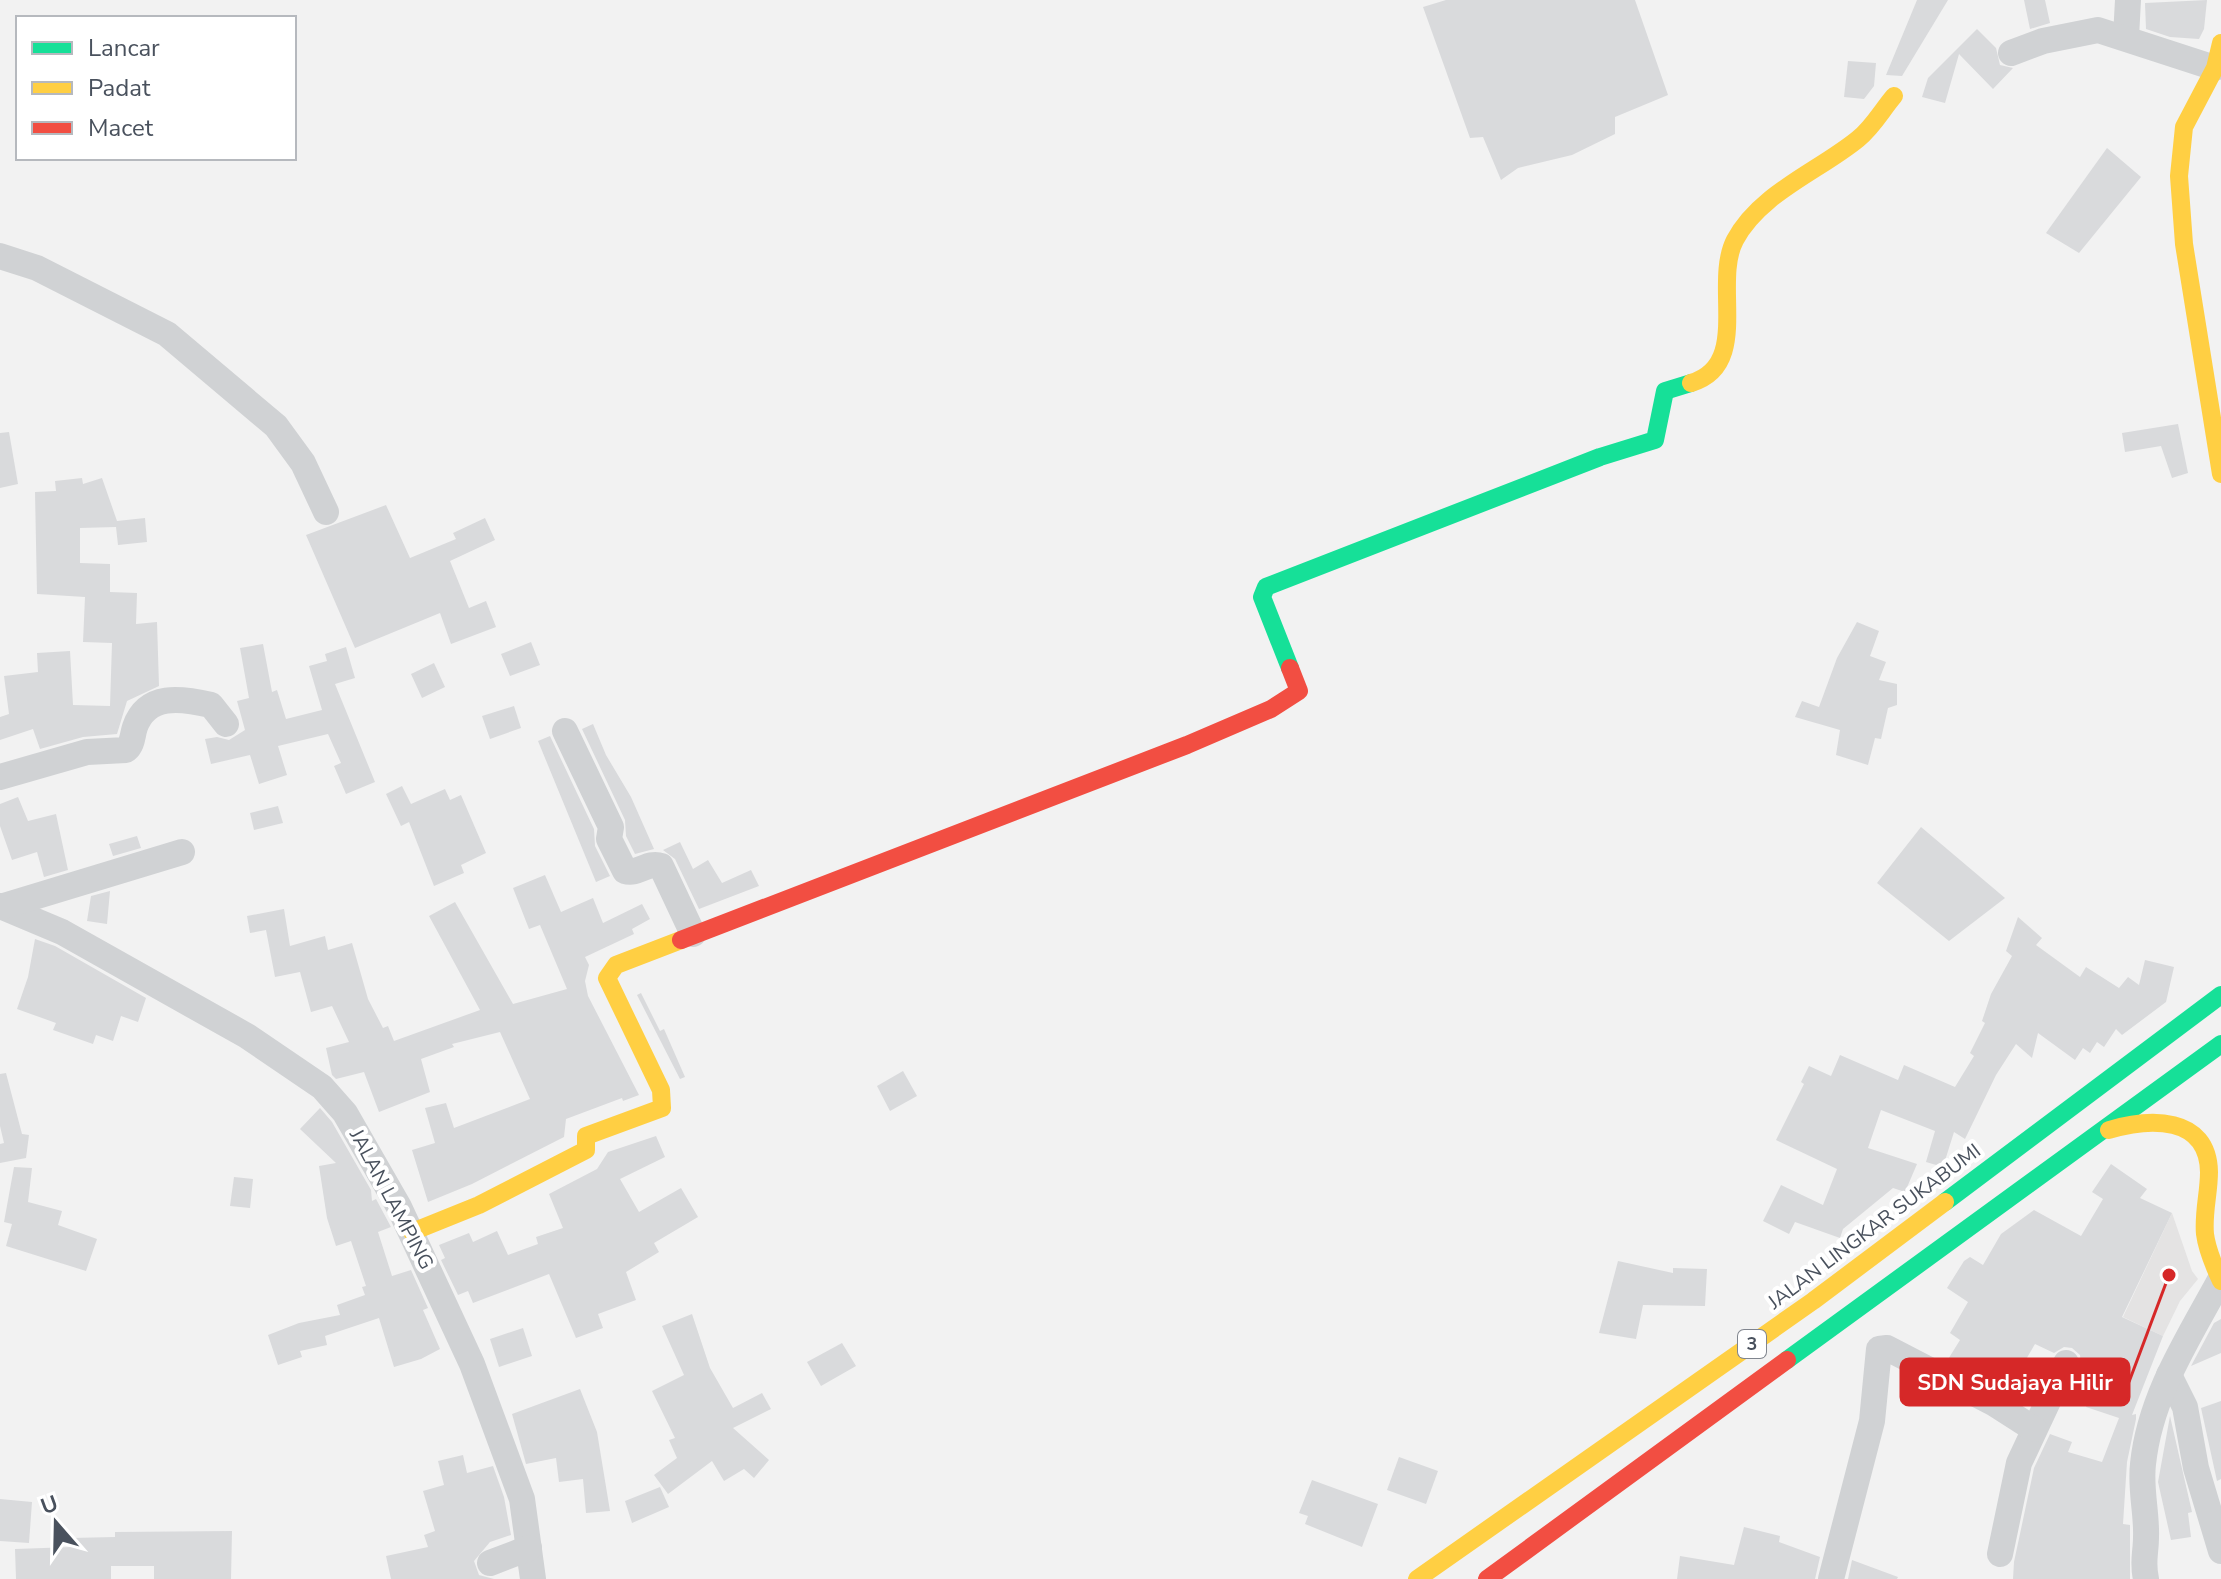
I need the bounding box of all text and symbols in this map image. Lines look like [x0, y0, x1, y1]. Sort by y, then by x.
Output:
legend [16, 16, 296, 160]
text: Lancar [88, 32, 160, 64]
text: Padat [88, 72, 151, 104]
text: Macet [88, 112, 154, 144]
street label: JALAN LAMPING [343, 1123, 440, 1274]
street label: JALAN LINGKAR SUKABUMI [1762, 1137, 1986, 1316]
road number: 3 [1738, 1330, 1766, 1358]
callout: SDN Sudajaya Hilir [1901, 1359, 2129, 1405]
text: SDN Sudajaya Hilir [1917, 1368, 2113, 1398]
north arrow [16, 1483, 96, 1563]
text: U [37, 1488, 62, 1522]

